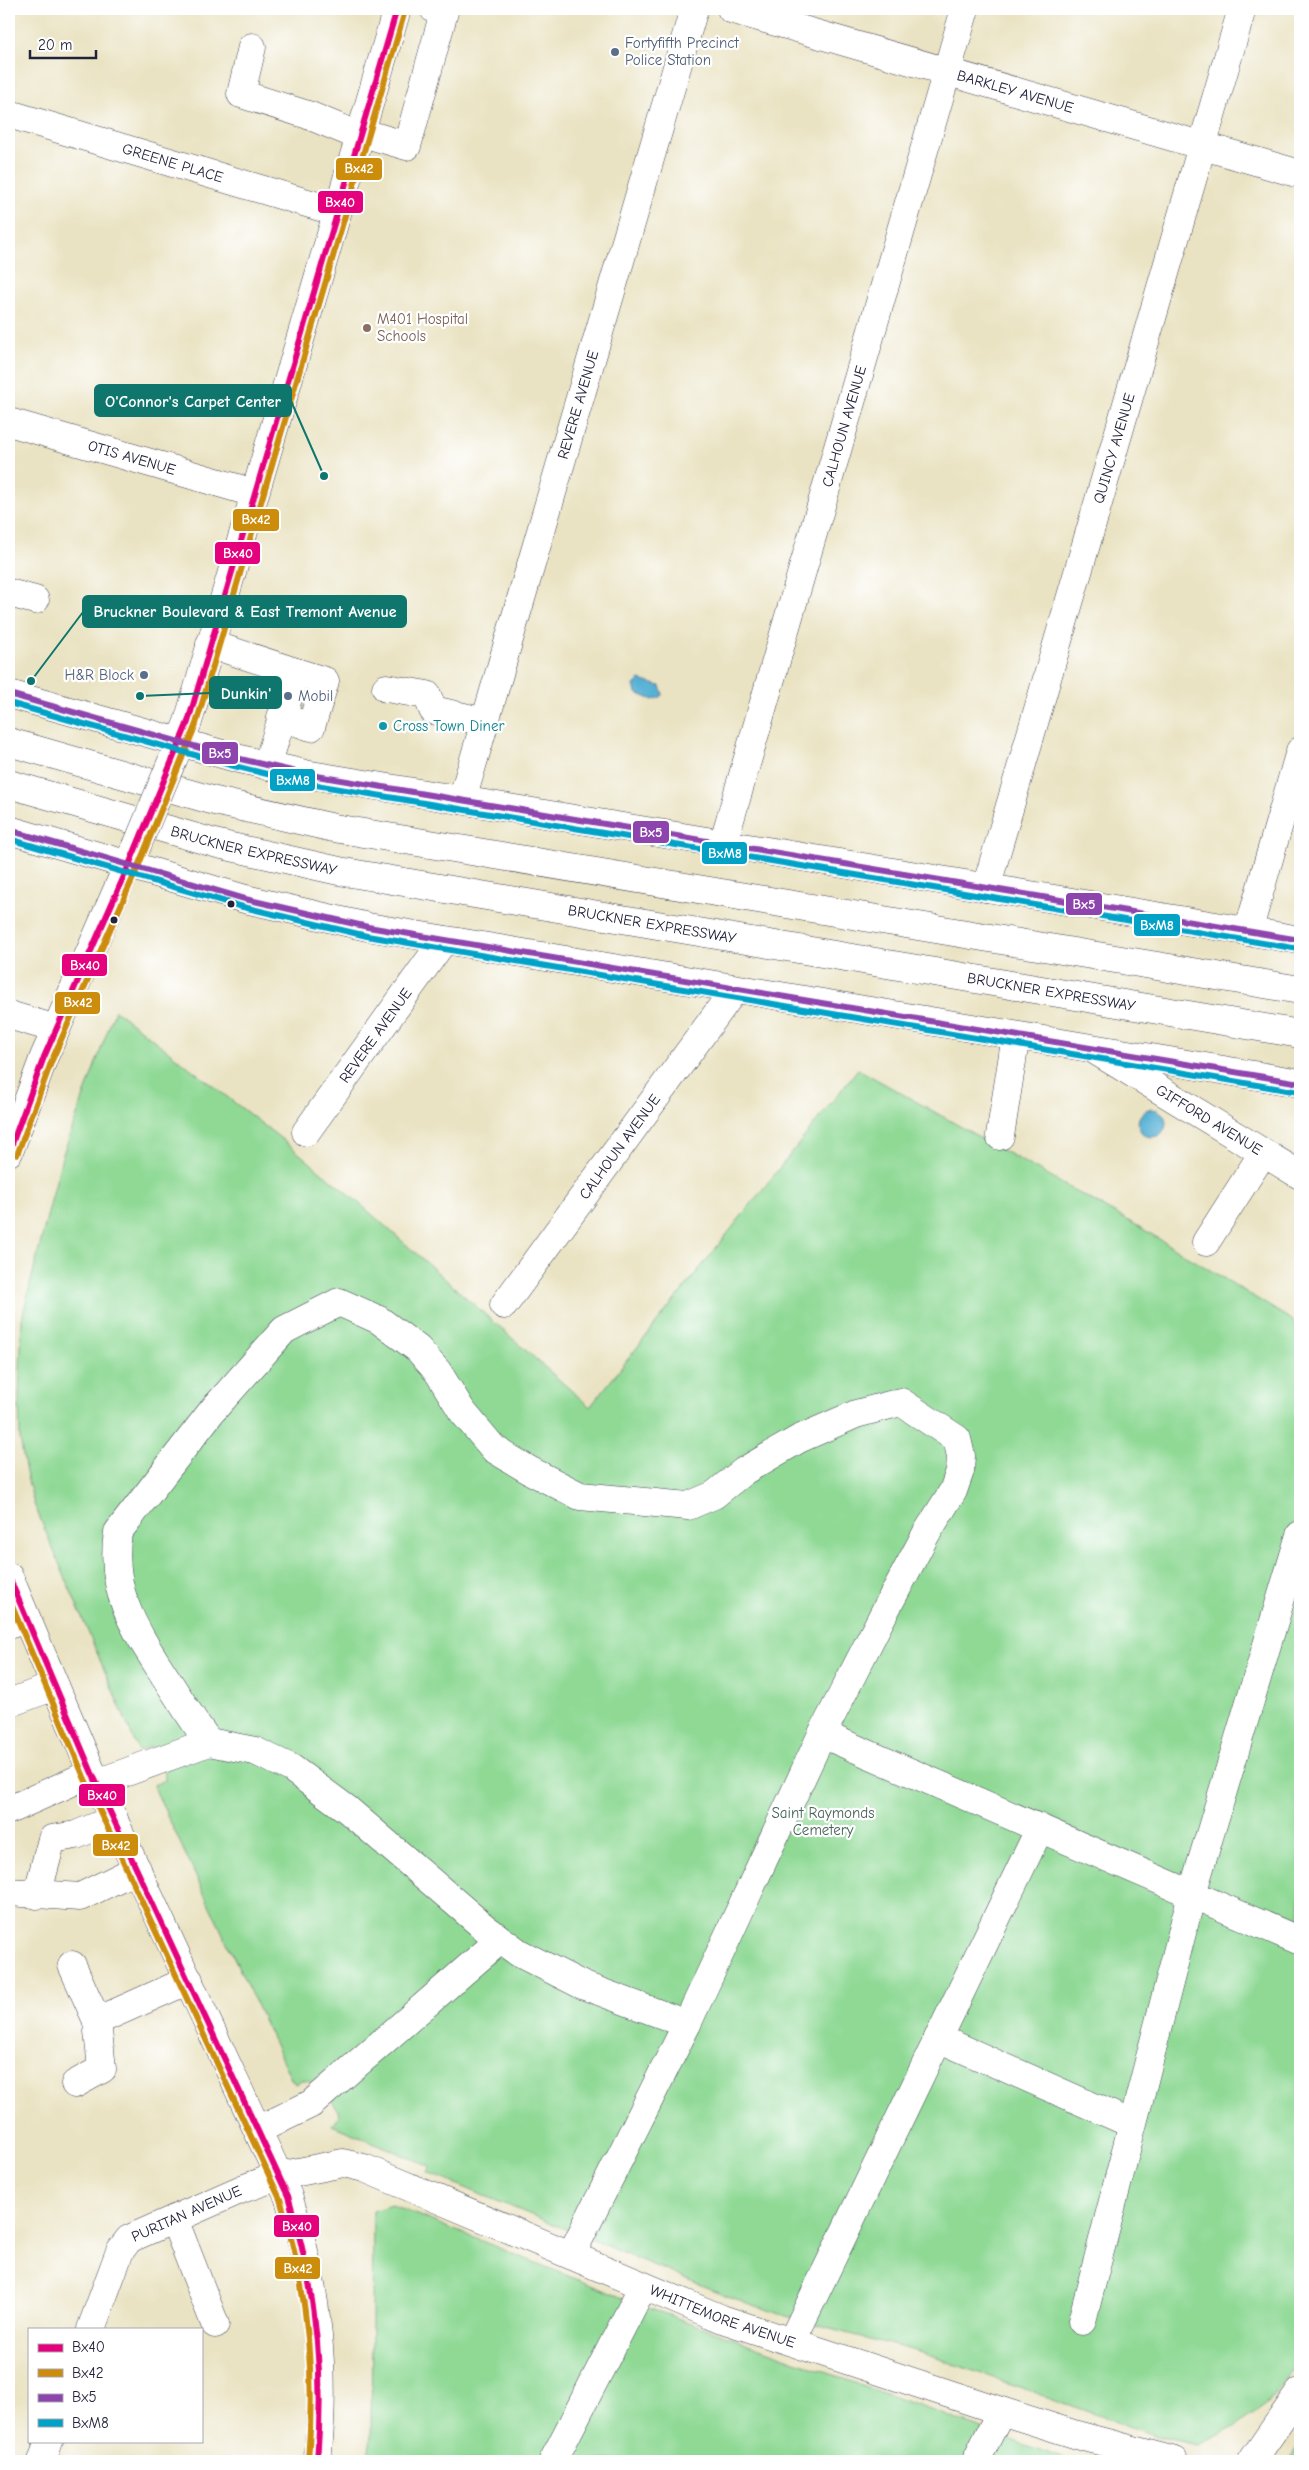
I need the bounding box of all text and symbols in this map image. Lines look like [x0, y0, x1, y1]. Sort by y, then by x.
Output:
scale bar [30, 28, 96, 60]
place label: Fortyfifth Precinct Police Station [625, 34, 740, 69]
text: 20 m [38, 36, 72, 54]
marker: Fortyfifth Precinct Police Station [609, 46, 621, 58]
street label: BARKLEY AVENUE [955, 66, 1076, 117]
street label: GREENE PLACE [120, 139, 226, 187]
line badge: Bx42 [335, 157, 383, 181]
text: Bx42 [345, 160, 374, 177]
line badge: Bx40 [317, 190, 364, 214]
text: Bx40 [325, 194, 355, 211]
place label: M401 Hospital Schools [377, 310, 468, 345]
marker: M401 Hospital Schools [361, 322, 373, 334]
street label: REVERE AVENUE [553, 348, 602, 461]
street label: CALHOUN AVENUE [818, 363, 870, 489]
callout: O'Connor's Carpet Center [95, 385, 291, 416]
street label: QUINCY AVENUE [1089, 391, 1139, 506]
text: O'Connor's Carpet Center [105, 393, 282, 411]
street label: OTIS AVENUE [86, 436, 178, 479]
line badge: Bx42 [232, 508, 280, 532]
text: Bx42 [242, 511, 271, 528]
line badge: Bx40 [214, 541, 261, 565]
text: Bx40 [223, 545, 253, 562]
callout: Bruckner Boulevard & East Tremont Avenue [83, 596, 406, 627]
text: Bruckner Boulevard & East Tremont Avenue [93, 603, 397, 621]
place label: H&R Block [65, 666, 135, 684]
marker: H&R Block [138, 669, 150, 681]
callout: Dunkin' [210, 677, 281, 708]
text: Dunkin' [221, 685, 271, 703]
place label: Mobil [298, 687, 333, 705]
marker: Mobil [282, 690, 294, 702]
place label: Cross Town Diner [393, 717, 504, 735]
marker: Cross Town Diner [377, 720, 389, 732]
line badge: Bx5 [201, 741, 239, 765]
text: Bx5 [209, 745, 231, 762]
line badge: BxM8 [269, 768, 316, 792]
text: BxM8 [276, 772, 310, 789]
line badge: Bx5 [632, 820, 670, 844]
street label: BRUCKNER EXPRESSWAY [169, 822, 339, 879]
text: Bx5 [640, 824, 662, 841]
line badge: BxM8 [701, 841, 748, 865]
text: BxM8 [708, 845, 742, 862]
line badge: Bx5 [1065, 892, 1103, 916]
text: Bx5 [1073, 896, 1095, 913]
unlabelled marker [226, 899, 236, 909]
street label: BRUCKNER EXPRESSWAY [567, 901, 738, 947]
line badge: BxM8 [1133, 913, 1181, 937]
unlabelled marker [109, 915, 119, 925]
text: BxM8 [1140, 917, 1174, 934]
line badge: Bx40 [61, 953, 108, 977]
text: Bx40 [70, 957, 100, 974]
street label: BRUCKNER EXPRESSWAY [966, 969, 1137, 1015]
street label: REVERE AVENUE [335, 984, 416, 1086]
line badge: Bx42 [54, 991, 101, 1015]
text: Bx42 [64, 994, 93, 1011]
street label: GIFFORD AVENUE [1153, 1081, 1266, 1159]
street label: CALHOUN AVENUE [575, 1091, 664, 1203]
line badge: Bx40 [78, 1783, 126, 1807]
text: Bx40 [87, 1787, 117, 1804]
park label: Saint Raymonds Cemetery [771, 1804, 875, 1839]
line badge: Bx42 [92, 1833, 139, 1857]
text: Bx42 [102, 1837, 131, 1854]
street label: PURITAN AVENUE [129, 2181, 244, 2246]
line badge: Bx40 [273, 2214, 320, 2238]
text: Bx40 [282, 2218, 312, 2235]
line badge: Bx42 [274, 2256, 321, 2280]
text: Bx42 [284, 2260, 313, 2277]
street label: WHITTEMORE AVENUE [647, 2281, 798, 2352]
legend [28, 2328, 202, 2442]
text: Bx40 [72, 2338, 105, 2356]
text: Bx42 [72, 2364, 104, 2382]
text: Bx5 [72, 2388, 97, 2406]
text: BxM8 [72, 2414, 109, 2432]

